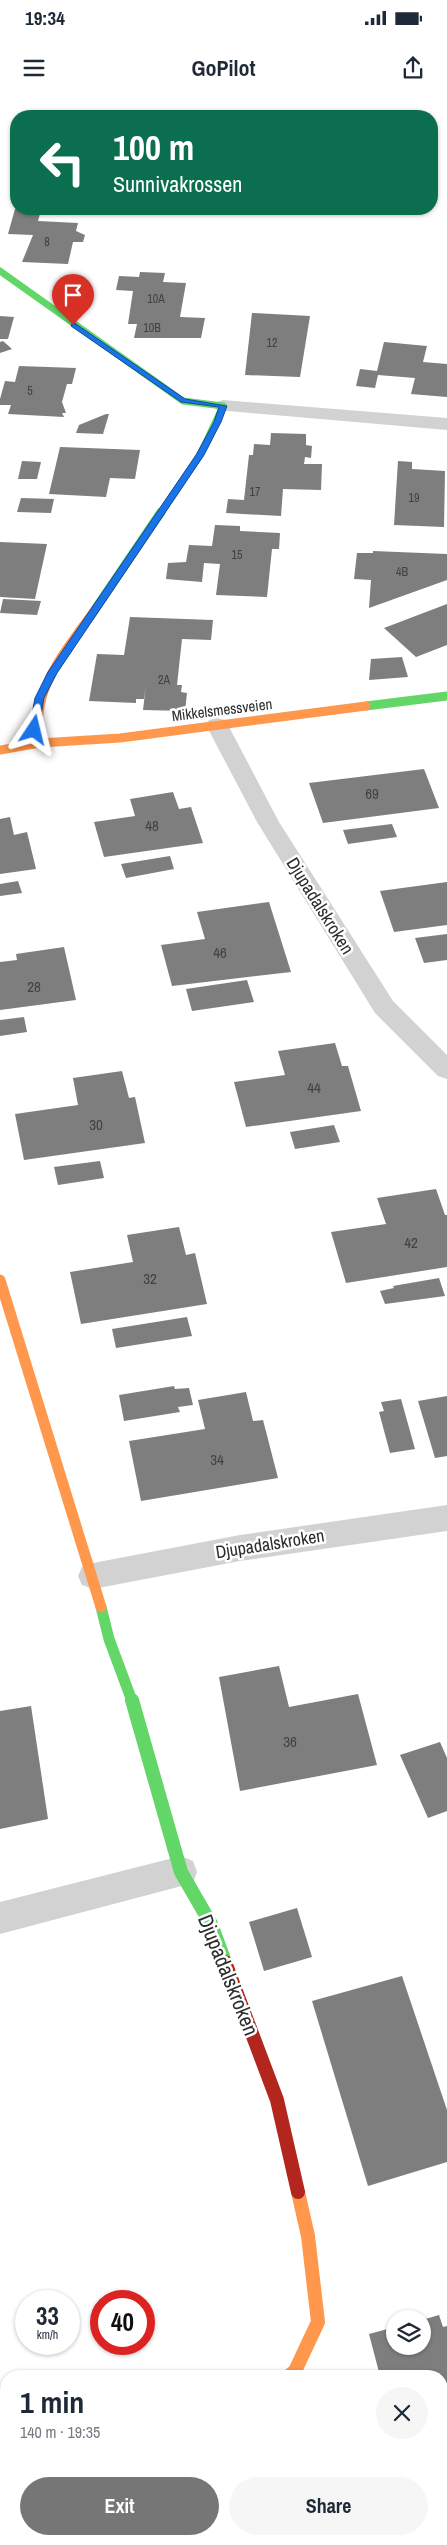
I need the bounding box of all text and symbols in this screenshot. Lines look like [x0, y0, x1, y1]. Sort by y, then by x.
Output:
text: 19:34 [25, 5, 65, 31]
text: GoPilot [191, 53, 256, 83]
icon: menu [20, 54, 48, 82]
icon: share [399, 54, 427, 82]
text: 100 m [113, 124, 194, 171]
icon: left [30, 130, 95, 195]
text: Sunnivakrossen [113, 169, 242, 199]
house number: 8 [44, 234, 50, 250]
pin [52, 274, 94, 325]
icon: arrive [59, 281, 87, 309]
house number: 10A [147, 291, 165, 307]
house number: 10B [143, 320, 161, 336]
house number: 12 [267, 335, 277, 351]
house number: 5 [27, 383, 33, 399]
house number: 17 [250, 484, 261, 500]
house number: 19 [409, 490, 419, 506]
house number: 15 [232, 547, 243, 563]
house number: 4B [396, 564, 408, 580]
house number: 2A [158, 672, 170, 688]
street label: Mikkelsmessveien [170, 693, 273, 726]
position arrow [7, 703, 59, 755]
house number: 69 [365, 783, 379, 804]
house number: 48 [145, 815, 159, 836]
street label: Djupadalskroken [281, 852, 360, 959]
house number: 46 [213, 942, 227, 963]
house number: 28 [27, 976, 41, 997]
house number: 44 [307, 1077, 321, 1098]
house number: 30 [89, 1114, 103, 1135]
house number: 42 [404, 1232, 418, 1253]
house number: 32 [143, 1268, 157, 1289]
house number: 34 [210, 1449, 224, 1470]
street label: Djupadalskroken [214, 1523, 326, 1564]
house number: 36 [283, 1731, 297, 1752]
street label: Djupadalskroken [191, 1910, 266, 2040]
speed limit sign: 40 [90, 2290, 155, 2355]
text: 33 [36, 2299, 59, 2333]
map controls [386, 2310, 431, 2355]
button: layers [386, 2310, 431, 2355]
text: km/h [37, 2327, 58, 2343]
text: 1 min [20, 2382, 84, 2422]
button: close [376, 2387, 428, 2439]
text: 140 m · 19:35 [20, 2421, 100, 2443]
button: Exit [20, 2477, 219, 2535]
button: Share [229, 2477, 428, 2535]

